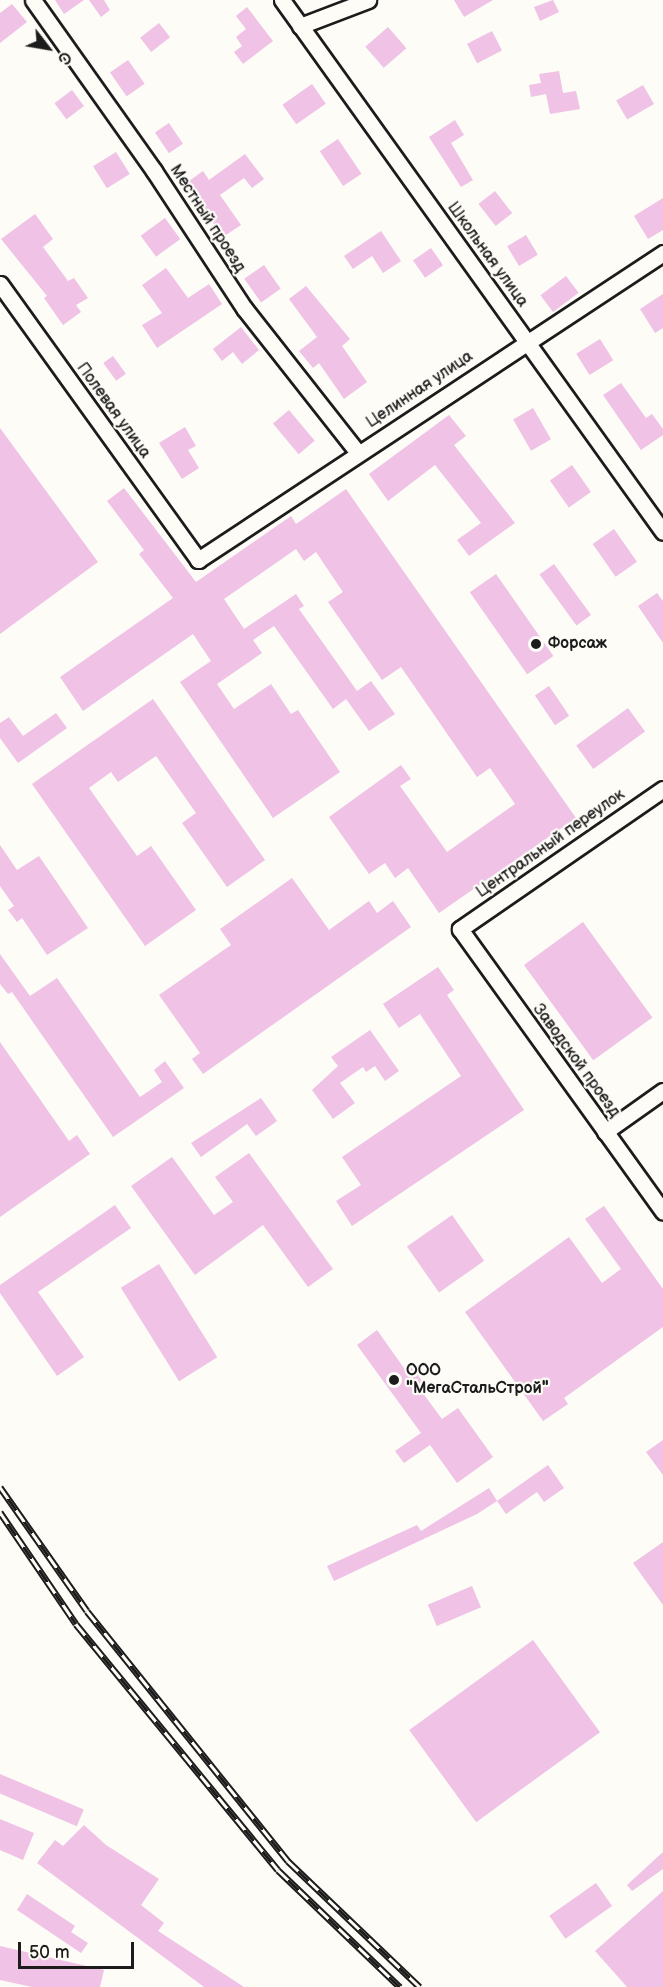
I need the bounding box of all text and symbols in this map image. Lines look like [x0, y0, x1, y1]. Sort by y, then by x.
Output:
north arrow [18, 18, 78, 78]
text: С [53, 48, 75, 67]
street label: Местный проезд [165, 162, 249, 276]
street label: Школьная улица [443, 199, 531, 311]
street label: Целинная улица [363, 347, 477, 433]
street label: Полевая улица [72, 359, 154, 463]
place label: Форсаж [548, 634, 607, 654]
marker: Форсаж [529, 637, 543, 651]
street label: Центральный переулок [473, 785, 629, 903]
street label: Заводской проезд [528, 1000, 624, 1122]
place label: ООО "МегаСтальСтрой" [406, 1361, 549, 1399]
marker: ООО "МегаСтальСтрой" [387, 1373, 401, 1387]
scale bar [21, 1930, 136, 1968]
text: 50 m [29, 1942, 70, 1963]

